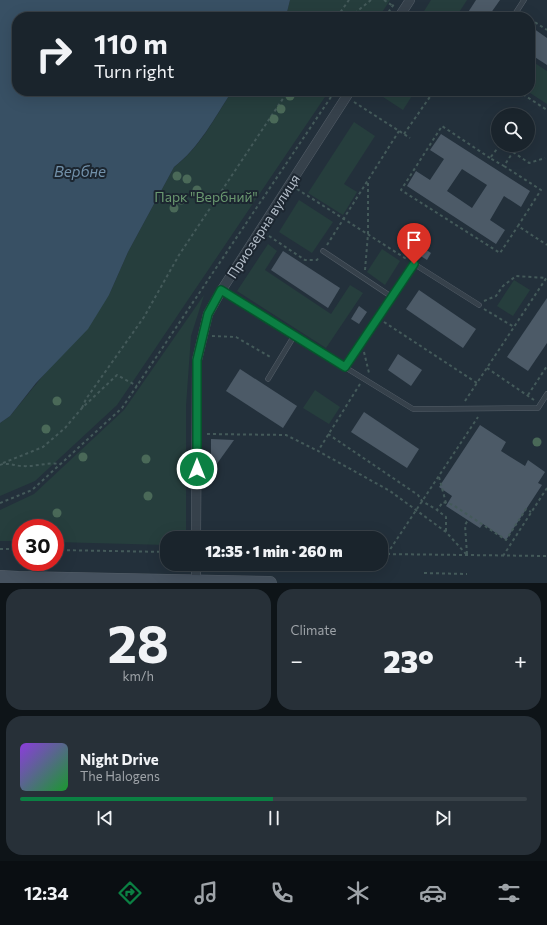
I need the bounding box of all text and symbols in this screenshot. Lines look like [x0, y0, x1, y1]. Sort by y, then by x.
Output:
text: 110 m [94, 26, 168, 60]
icon: right [28, 28, 80, 80]
text: Turn right [94, 60, 174, 82]
map controls [491, 108, 535, 152]
button: search [491, 108, 535, 152]
water label: Вербне [54, 162, 106, 180]
street label: Приозерна вулиця [223, 171, 303, 281]
park label: Парк "Вербний" [154, 188, 258, 205]
pin [397, 223, 431, 264]
icon: arrive [403, 229, 425, 251]
position arrow [176, 448, 218, 490]
speed limit sign: 30 [12, 519, 64, 571]
text: 12:35 · 1 min · 260 m [205, 542, 343, 560]
text: 28 [108, 610, 169, 674]
text: Climate [291, 622, 336, 638]
text: 23° [383, 642, 434, 679]
text: − [291, 647, 303, 674]
text: + [514, 647, 527, 674]
text: km/h [122, 668, 154, 684]
text: Night Drive [80, 750, 159, 768]
text: The Halogens [80, 768, 160, 784]
icon: previous [94, 807, 116, 829]
icon: pause [263, 807, 285, 829]
icon: next [432, 807, 454, 829]
icon: directions [116, 879, 144, 907]
icon: music [192, 879, 220, 907]
icon: phone [268, 879, 296, 907]
icon: climate [344, 879, 372, 907]
icon: car [419, 879, 447, 907]
icon: filters [495, 879, 523, 907]
text: 12:34 [24, 882, 69, 904]

